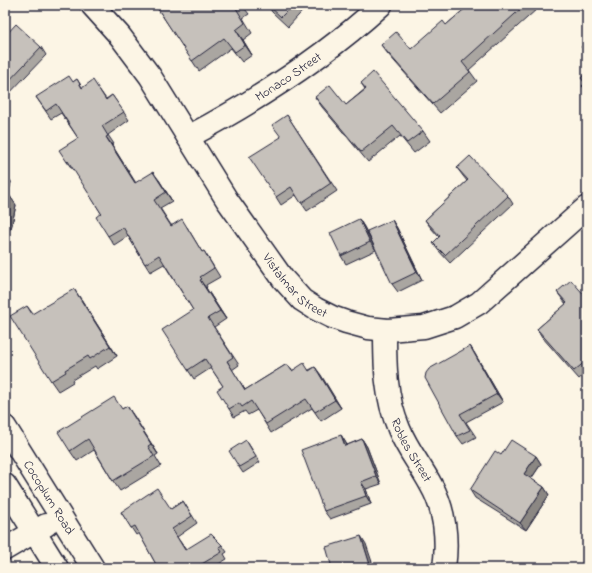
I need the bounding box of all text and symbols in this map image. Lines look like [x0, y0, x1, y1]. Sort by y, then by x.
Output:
street label: Monaco Street [251, 47, 326, 106]
street label: Vistalmar Street [257, 248, 331, 323]
street label: Robles Street [386, 415, 437, 486]
street label: Cocoplum Road [19, 457, 80, 539]

